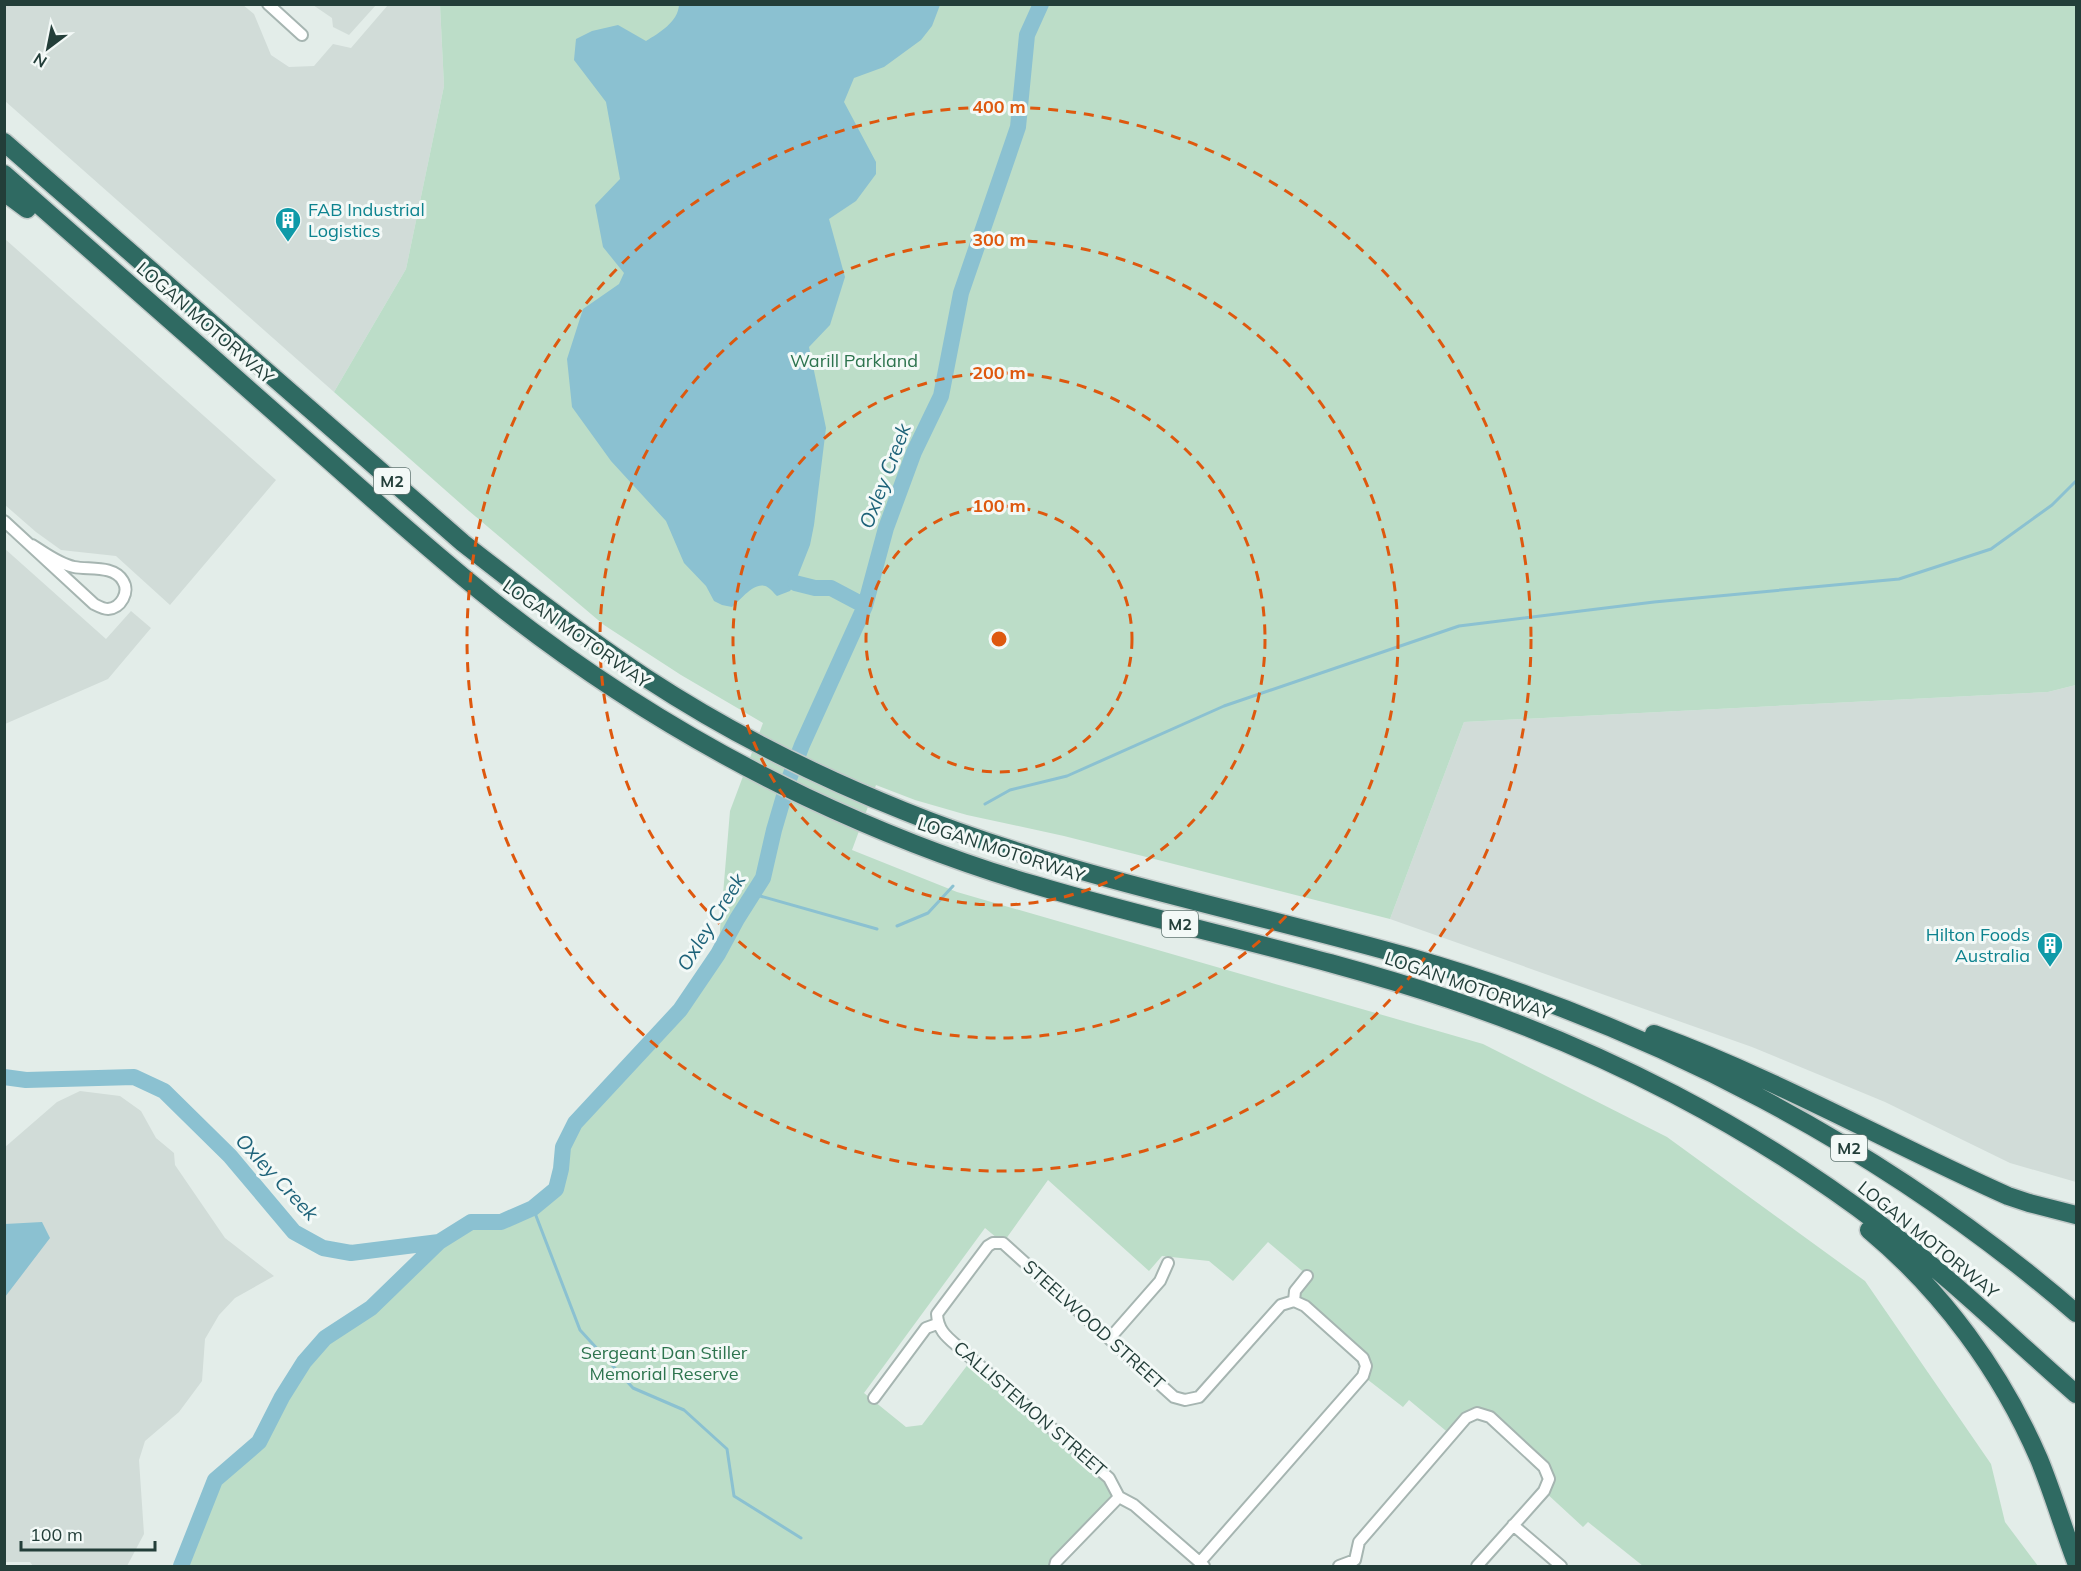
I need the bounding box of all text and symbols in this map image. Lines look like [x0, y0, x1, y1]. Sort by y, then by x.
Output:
north arrow [18, 18, 78, 78]
text: N [30, 49, 50, 72]
text: 400 m [972, 95, 1026, 118]
place label: FAB Industrial Logistics [308, 198, 425, 242]
building icon: FAB Industrial Logistics [273, 205, 303, 243]
text: 300 m [972, 228, 1026, 251]
street label: LOGAN MOTORWAY [132, 257, 279, 389]
park label: Warill Parkland [790, 349, 918, 372]
text: 200 m [972, 361, 1026, 384]
water label: Oxley Creek [853, 419, 916, 532]
road number: M2 [374, 468, 410, 494]
text: 100 m [972, 494, 1026, 517]
street label: LOGAN MOTORWAY [498, 574, 655, 694]
centre of rings [989, 629, 1009, 649]
street label: LOGAN MOTORWAY [915, 812, 1089, 888]
water label: Oxley Creek [671, 868, 751, 975]
road number: M2 [1162, 911, 1198, 937]
place label: Hilton Foods Australia [1926, 923, 2030, 967]
building icon: Hilton Foods Australia [2035, 930, 2065, 968]
street label: LOGAN MOTORWAY [1382, 946, 1555, 1025]
water label: Oxley Creek [231, 1128, 325, 1226]
road number: M2 [1831, 1135, 1867, 1161]
street label: LOGAN MOTORWAY [1853, 1176, 2004, 1304]
street label: STEELWOOD STREET [1019, 1255, 1170, 1394]
street label: CALLISTEMON STREET [949, 1336, 1112, 1482]
park label: Sergeant Dan Stiller Memorial Reserve [581, 1341, 748, 1385]
scale bar [21, 1514, 154, 1552]
text: 100 m [30, 1523, 83, 1546]

